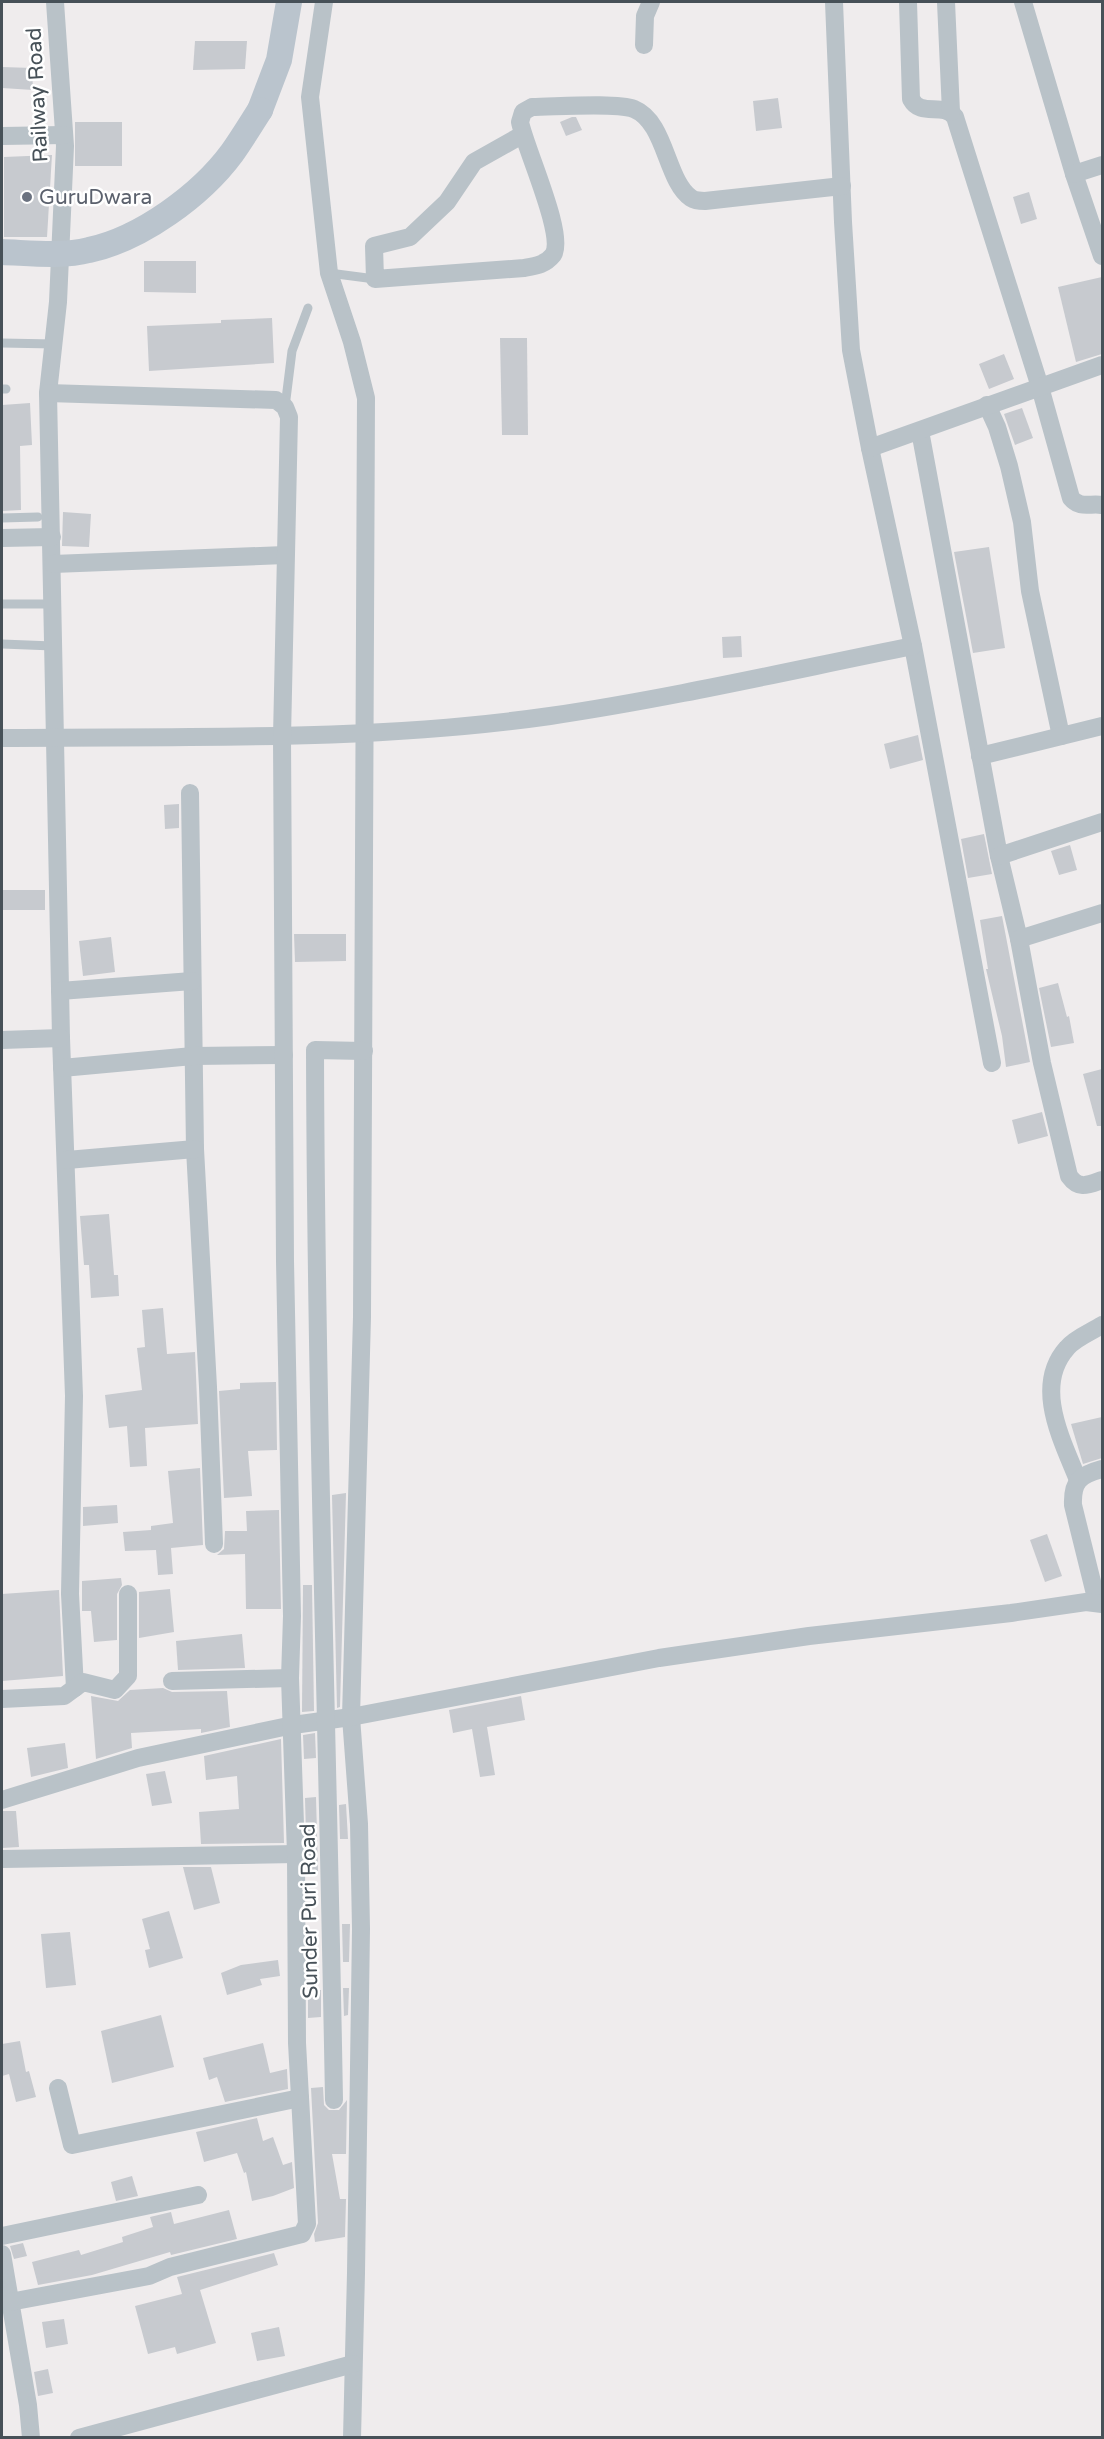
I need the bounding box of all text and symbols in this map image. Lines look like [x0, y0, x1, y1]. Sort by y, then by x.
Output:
street label: Railway Road [21, 27, 54, 163]
place label: GuruDwara [39, 185, 152, 210]
marker: GuruDwara [20, 190, 34, 204]
street label: Sunder Puri Road [295, 1823, 324, 1999]

